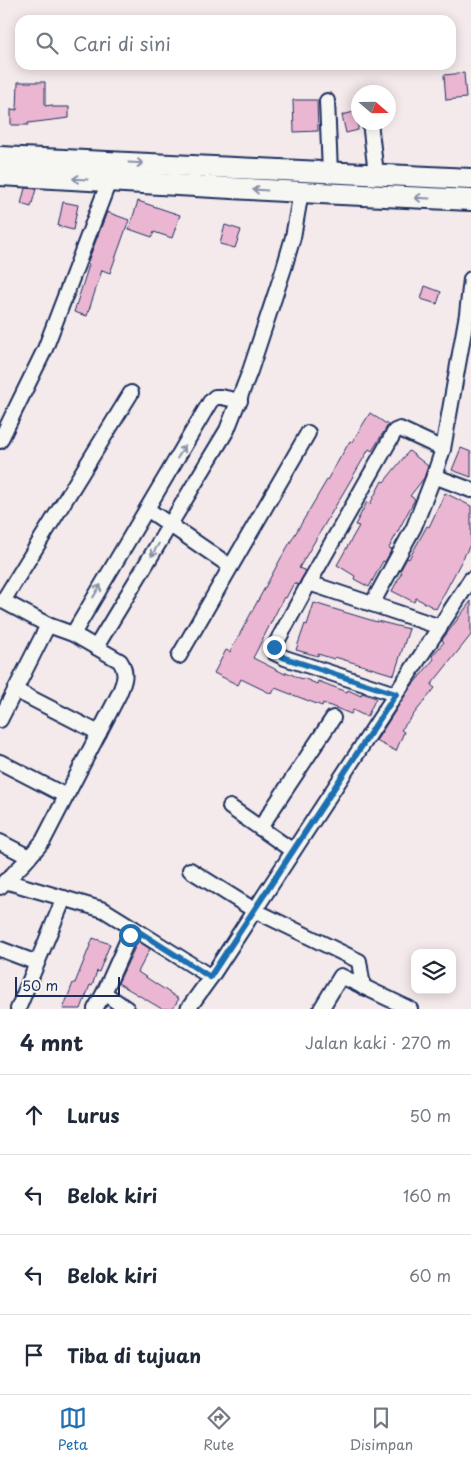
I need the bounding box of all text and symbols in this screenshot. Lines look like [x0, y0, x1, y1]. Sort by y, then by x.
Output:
search box [15, 15, 456, 70]
icon: search [33, 29, 61, 57]
text: Cari di sini [73, 29, 171, 57]
north arrow [351, 85, 396, 130]
one-way arrow [128, 159, 144, 168]
one-way arrow [73, 175, 89, 184]
one-way arrow [252, 185, 268, 194]
one-way arrow [415, 194, 431, 203]
one-way arrow [176, 445, 186, 459]
one-way arrow [149, 542, 159, 556]
one-way arrow [93, 585, 103, 599]
route end [263, 636, 286, 659]
route start [119, 924, 142, 947]
map controls [411, 949, 456, 994]
button: layers [411, 949, 456, 994]
scale bar [15, 974, 120, 997]
text: 50 m [22, 975, 58, 996]
text: 4 mnt [20, 1026, 84, 1058]
text: Jalan kaki · 270 m [305, 1030, 451, 1054]
icon: ahead [20, 1101, 48, 1129]
text: Lurus [67, 1101, 120, 1129]
text: 50 m [410, 1103, 451, 1127]
icon: left [20, 1181, 48, 1209]
text: Belok kiri [67, 1181, 157, 1209]
text: 160 m [403, 1183, 451, 1207]
icon: left [20, 1261, 48, 1289]
text: Belok kiri [67, 1261, 157, 1289]
text: 60 m [409, 1263, 451, 1287]
icon: arrive [20, 1341, 48, 1369]
text: Tiba di tujuan [67, 1341, 201, 1369]
tab: Peta [58, 1404, 88, 1455]
tab: Rute [203, 1404, 234, 1455]
tab: Disimpan [349, 1404, 413, 1455]

